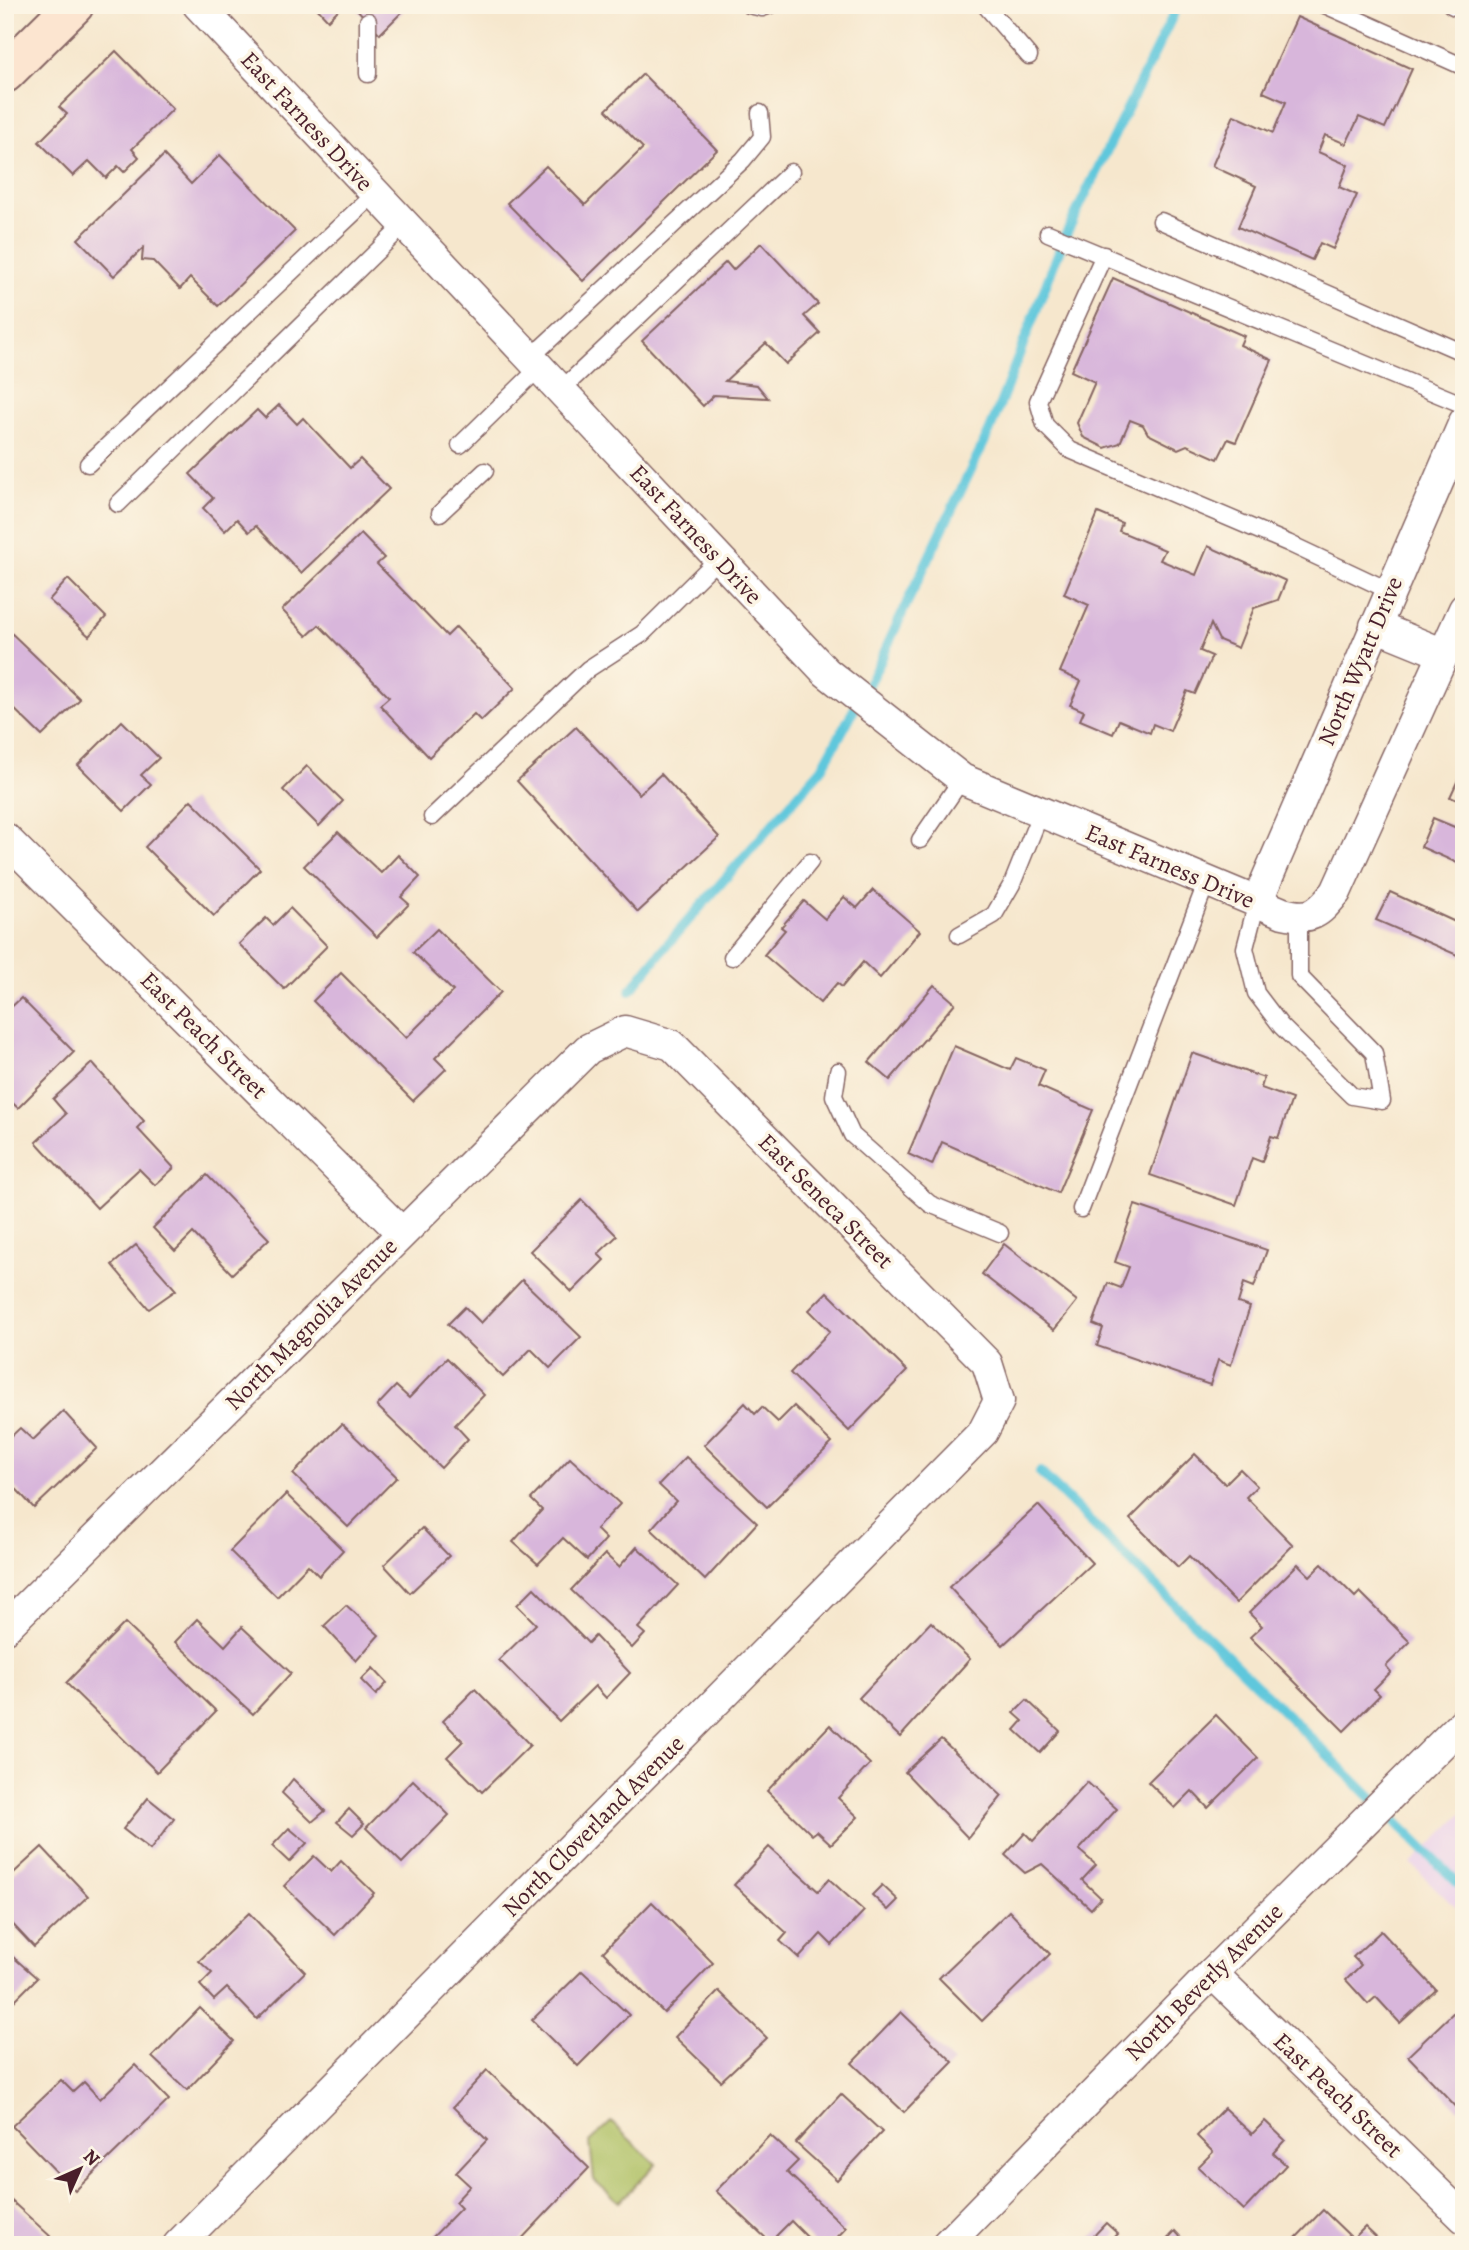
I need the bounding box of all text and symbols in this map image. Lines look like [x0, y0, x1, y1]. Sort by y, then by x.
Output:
street label: East Farness Drive [234, 44, 380, 198]
street label: East Farness Drive [623, 457, 769, 611]
street label: North Wyatt Drive [1310, 571, 1410, 751]
street label: East Farness Drive [1081, 816, 1259, 916]
street label: East Peach Street [133, 964, 275, 1106]
street label: East Seneca Street [751, 1126, 901, 1276]
street label: North Magnolia Avenue [218, 1231, 404, 1417]
street label: North Cloverland Avenue [495, 1728, 691, 1924]
street label: North Beverly Avenue [1118, 1896, 1290, 2068]
street label: East Peach Street [1266, 2025, 1410, 2165]
north arrow [46, 2134, 116, 2204]
text: N [77, 2144, 106, 2172]

